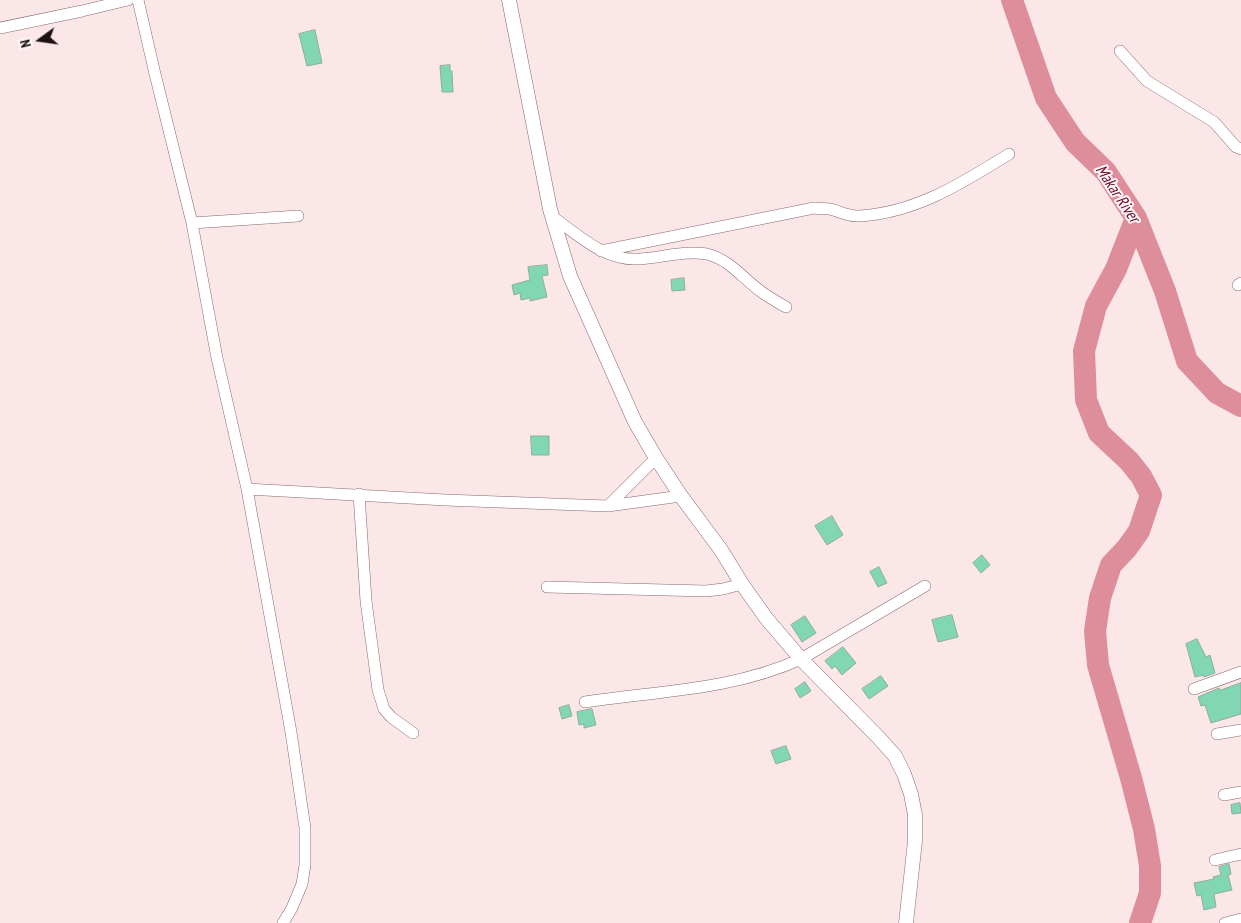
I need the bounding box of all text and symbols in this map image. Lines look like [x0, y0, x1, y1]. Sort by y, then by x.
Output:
north arrow [15, 15, 65, 65]
text: N [16, 38, 35, 49]
water label: Makar River [1091, 162, 1143, 226]

